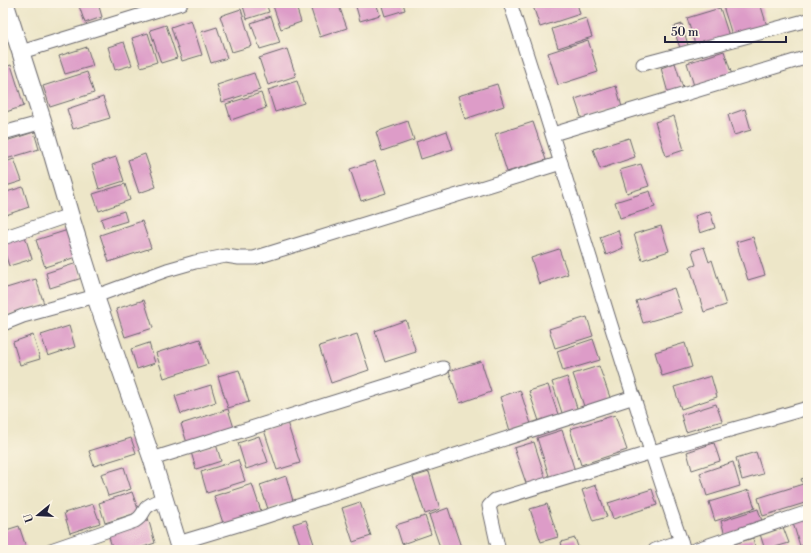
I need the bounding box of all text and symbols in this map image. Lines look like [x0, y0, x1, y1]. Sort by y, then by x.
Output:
scale bar [665, 18, 786, 44]
text: 50 m [671, 25, 699, 40]
north arrow [18, 495, 58, 535]
text: U [21, 511, 37, 524]

